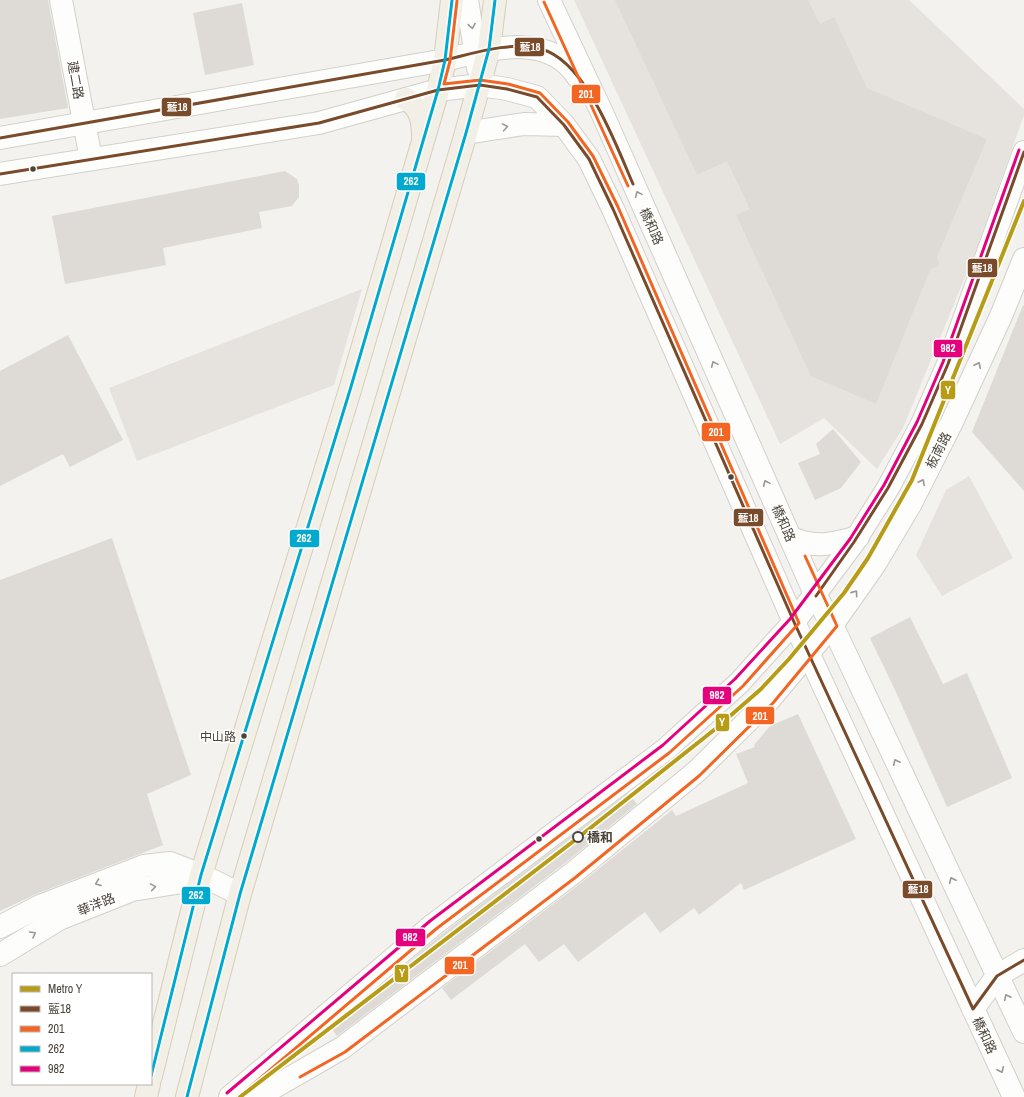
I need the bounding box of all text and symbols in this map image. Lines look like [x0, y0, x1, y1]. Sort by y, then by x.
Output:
one-way arrow [467, 23, 475, 29]
line badge: 藍18 [514, 37, 545, 57]
text: 藍18 [519, 40, 541, 54]
street label: 建二路 [64, 59, 87, 101]
line badge: 201 [571, 84, 601, 104]
text: 201 [578, 87, 594, 101]
line badge: 藍18 [161, 97, 192, 117]
text: 藍18 [166, 100, 188, 114]
one-way arrow [502, 123, 508, 132]
unlabelled marker [28, 164, 38, 174]
line badge: 262 [396, 172, 426, 191]
text: 262 [403, 174, 419, 188]
one-way arrow [635, 191, 643, 199]
street label: 橋和路 [636, 205, 667, 247]
line badge: 藍18 [967, 258, 998, 278]
text: 藍18 [971, 261, 993, 275]
line badge: 982 [933, 339, 963, 358]
text: 982 [940, 341, 956, 355]
one-way arrow [710, 361, 718, 368]
one-way arrow [973, 361, 981, 369]
line badge: Y [940, 380, 956, 400]
text: Y [945, 383, 952, 397]
line badge: 201 [701, 422, 731, 442]
text: 201 [708, 425, 724, 439]
street label: 板南路 [922, 429, 955, 471]
unlabelled marker [726, 472, 736, 482]
one-way arrow [917, 479, 925, 486]
one-way arrow [763, 480, 771, 487]
street label: 橋和路 [768, 502, 799, 544]
line badge: 藍18 [733, 508, 764, 527]
text: 藍18 [737, 511, 759, 525]
line badge: 262 [289, 529, 320, 548]
text: 262 [296, 531, 312, 545]
one-way arrow [850, 590, 858, 597]
line badge: 982 [702, 686, 732, 705]
text: 982 [709, 688, 725, 702]
line badge: 201 [745, 706, 775, 725]
text: 201 [752, 709, 768, 723]
line badge: Y [715, 713, 730, 732]
text: Y [719, 715, 726, 729]
place label: 中山路 [200, 729, 236, 745]
marker: 中山路 [239, 731, 249, 741]
one-way arrow [893, 759, 901, 766]
place label: 橋和 [587, 829, 613, 846]
marker: 橋和 [572, 831, 584, 843]
unlabelled marker [534, 834, 544, 844]
one-way arrow [949, 876, 957, 884]
one-way arrow [94, 879, 101, 887]
line badge: 藍18 [902, 880, 933, 899]
text: 藍18 [907, 882, 929, 896]
one-way arrow [150, 883, 156, 892]
line badge: 262 [181, 886, 211, 905]
text: 262 [188, 888, 204, 902]
street label: 華洋路 [75, 889, 117, 920]
line badge: 982 [395, 928, 426, 947]
text: 982 [402, 930, 418, 944]
one-way arrow [29, 931, 36, 939]
line badge: 201 [444, 956, 475, 975]
text: 201 [452, 958, 468, 972]
line badge: Y [394, 964, 409, 983]
text: Y [399, 966, 406, 980]
legend [12, 973, 152, 1085]
text: Metro Y [48, 981, 83, 997]
one-way arrow [1004, 994, 1012, 1002]
text: 藍18 [48, 1001, 71, 1017]
street label: 橋和路 [969, 1014, 1000, 1056]
text: 201 [48, 1021, 65, 1037]
text: 262 [48, 1041, 64, 1057]
text: 982 [48, 1061, 64, 1077]
one-way arrow [996, 1065, 1004, 1073]

